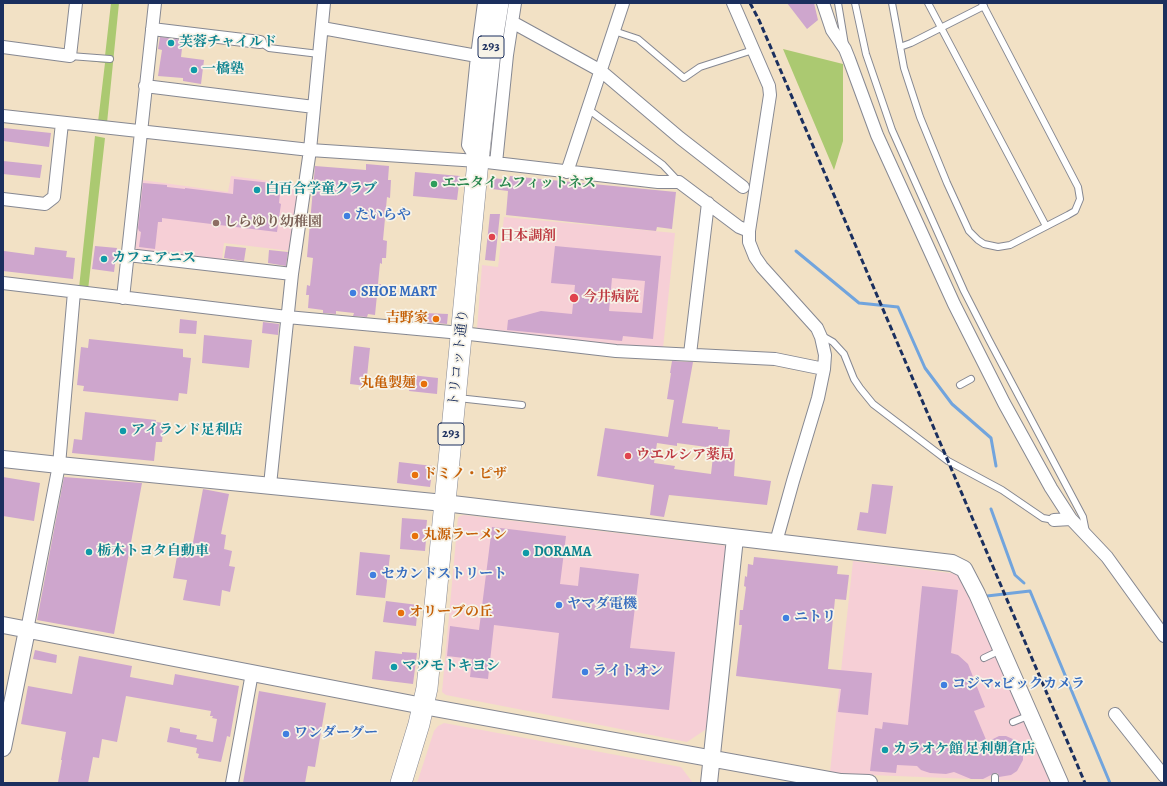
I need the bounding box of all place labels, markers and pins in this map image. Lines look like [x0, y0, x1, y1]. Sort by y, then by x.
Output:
place label: 芙蓉チャイルド [179, 35, 277, 51]
marker: 芙蓉チャイルド [166, 38, 176, 48]
place label: 一橋塾 [202, 62, 244, 78]
marker: 一橋塾 [189, 65, 199, 75]
place label: エニタイムフィットネス [442, 176, 596, 192]
marker: エニタイムフィットネス [429, 179, 439, 189]
place label: 白百合学童クラブ [265, 182, 377, 198]
marker: 白百合学童クラブ [252, 185, 262, 195]
place label: たいらや [355, 208, 411, 224]
marker: たいらや [342, 211, 352, 221]
place label: しらゆり幼稚園 [224, 215, 322, 231]
marker: しらゆり幼稚園 [211, 218, 221, 228]
place label: 日本調剤 [500, 229, 556, 245]
marker: 日本調剤 [487, 232, 497, 242]
place label: カフェアニス [112, 251, 196, 267]
marker: カフェアニス [99, 254, 109, 264]
place label: SHOE MART [361, 285, 437, 301]
marker: SHOE MART [348, 288, 358, 298]
place label: 今井病院 [583, 290, 639, 306]
marker: 今井病院 [568, 292, 580, 304]
place label: 吉野家 [386, 311, 428, 327]
marker: 吉野家 [431, 314, 441, 324]
place label: 丸亀製麺 [360, 376, 416, 392]
marker: 丸亀製麺 [419, 379, 429, 389]
place label: アイランド足利店 [131, 423, 243, 439]
marker: アイランド足利店 [118, 426, 128, 436]
place label: ウエルシア薬局 [636, 448, 734, 464]
marker: ウエルシア薬局 [623, 451, 633, 461]
place label: ドミノ・ピザ [423, 467, 507, 483]
marker: ドミノ・ピザ [410, 470, 420, 480]
place label: 丸源ラーメン [423, 528, 507, 544]
marker: 丸源ラーメン [410, 531, 420, 541]
place label: 栃木トヨタ自動車 [97, 544, 209, 560]
place label: DORAMA [534, 545, 591, 561]
marker: 栃木トヨタ自動車 [84, 547, 94, 557]
marker: DORAMA [521, 548, 531, 558]
place label: セカンドストリート [381, 567, 507, 583]
marker: セカンドストリート [368, 570, 378, 580]
place label: ヤマダ電機 [567, 597, 637, 613]
marker: ヤマダ電機 [554, 600, 564, 610]
place label: オリーブの丘 [409, 605, 493, 621]
marker: オリーブの丘 [396, 608, 406, 618]
place label: ニトリ [794, 610, 836, 626]
marker: ニトリ [781, 613, 791, 623]
place label: マツモトキヨシ [402, 659, 500, 675]
marker: マツモトキヨシ [389, 662, 399, 672]
place label: ライトオン [593, 664, 663, 680]
marker: ライトオン [580, 667, 590, 677]
place label: コジマ×ビックカメラ [952, 677, 1085, 693]
marker: コジマ×ビックカメラ [939, 680, 949, 690]
place label: ワンダーグー [294, 726, 378, 742]
marker: ワンダーグー [281, 729, 291, 739]
place label: カラオケ館 足利朝倉店 [893, 742, 1035, 758]
marker: カラオケ館 足利朝倉店 [880, 745, 890, 755]

